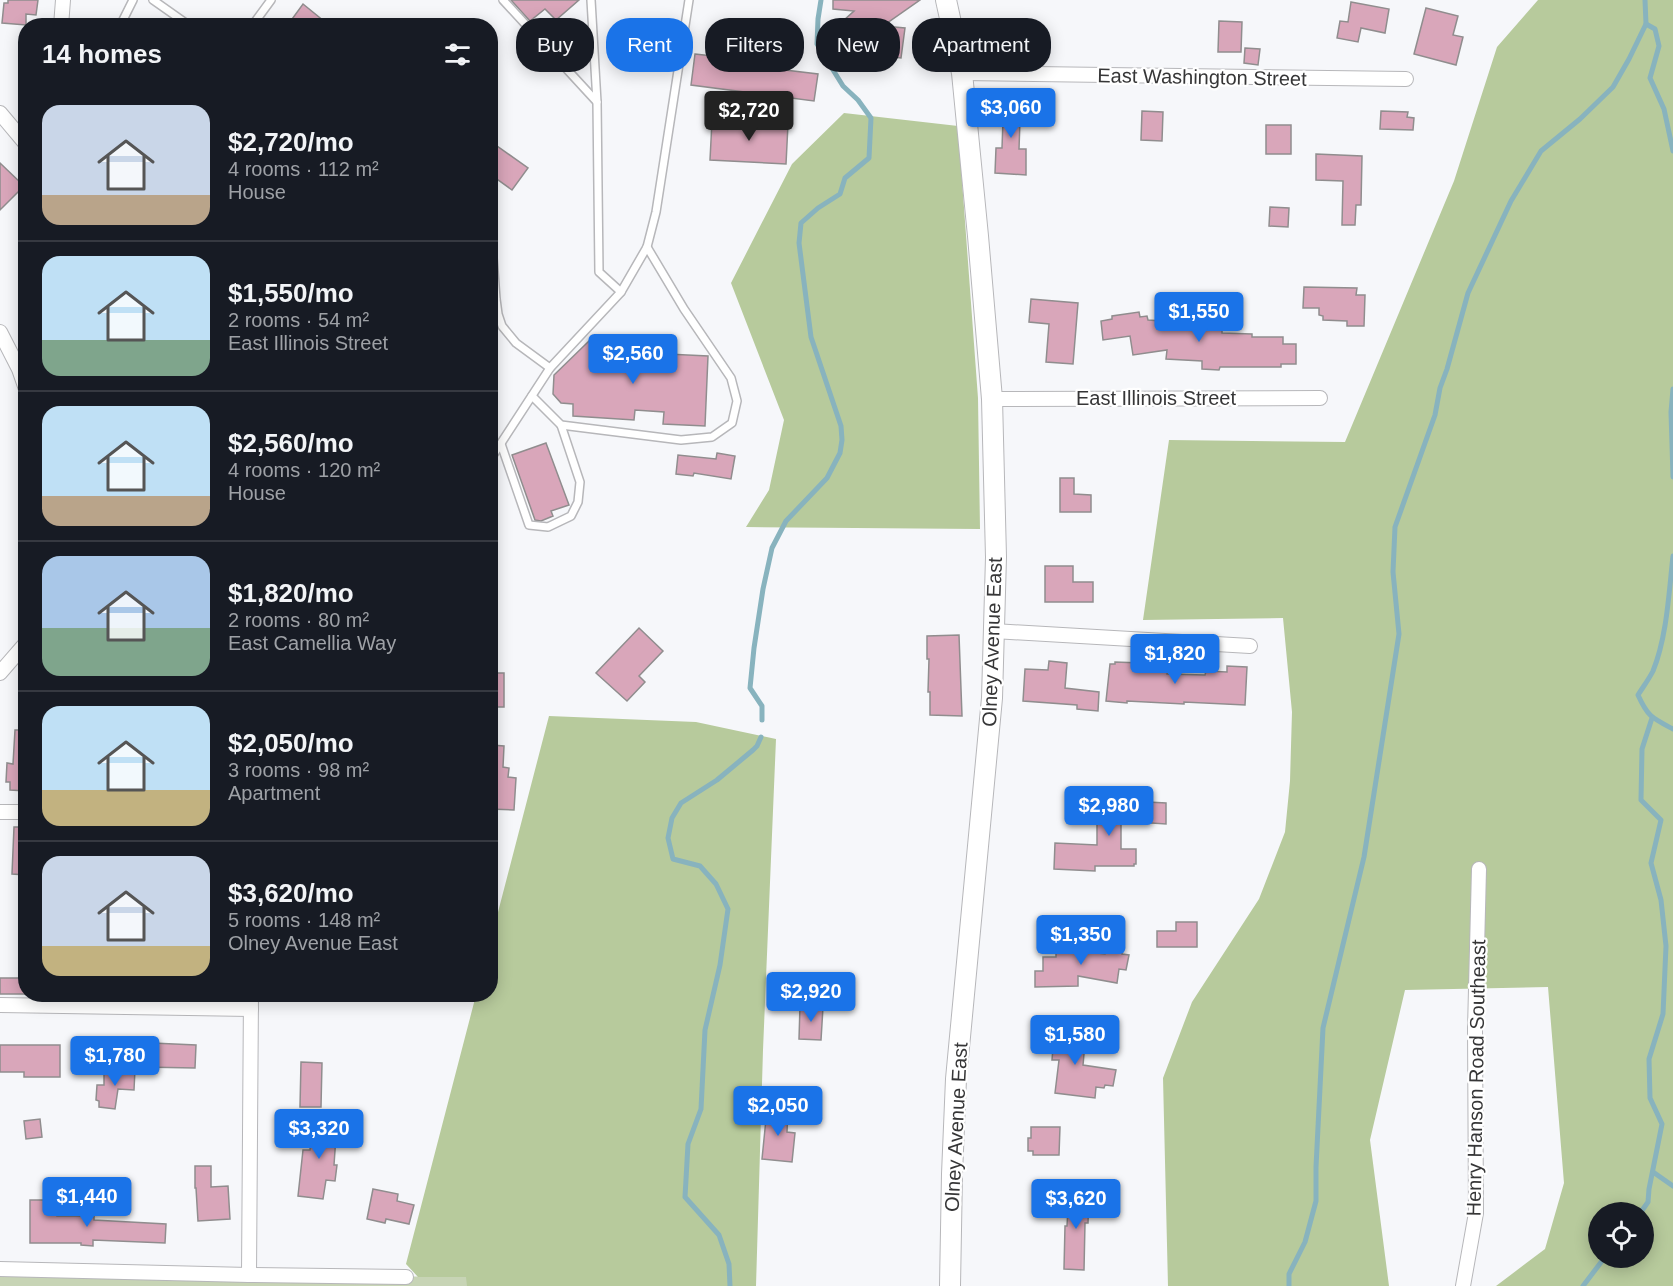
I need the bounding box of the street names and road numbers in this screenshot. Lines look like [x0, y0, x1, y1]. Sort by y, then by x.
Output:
street label: East Washington Street [1097, 64, 1307, 90]
street label: East Illinois Street [1076, 387, 1236, 409]
street label: Olney Avenue East [978, 556, 1006, 727]
street label: Henry Hanson Road Southeast [1463, 939, 1489, 1217]
street label: Olney Avenue East [941, 1041, 971, 1212]

